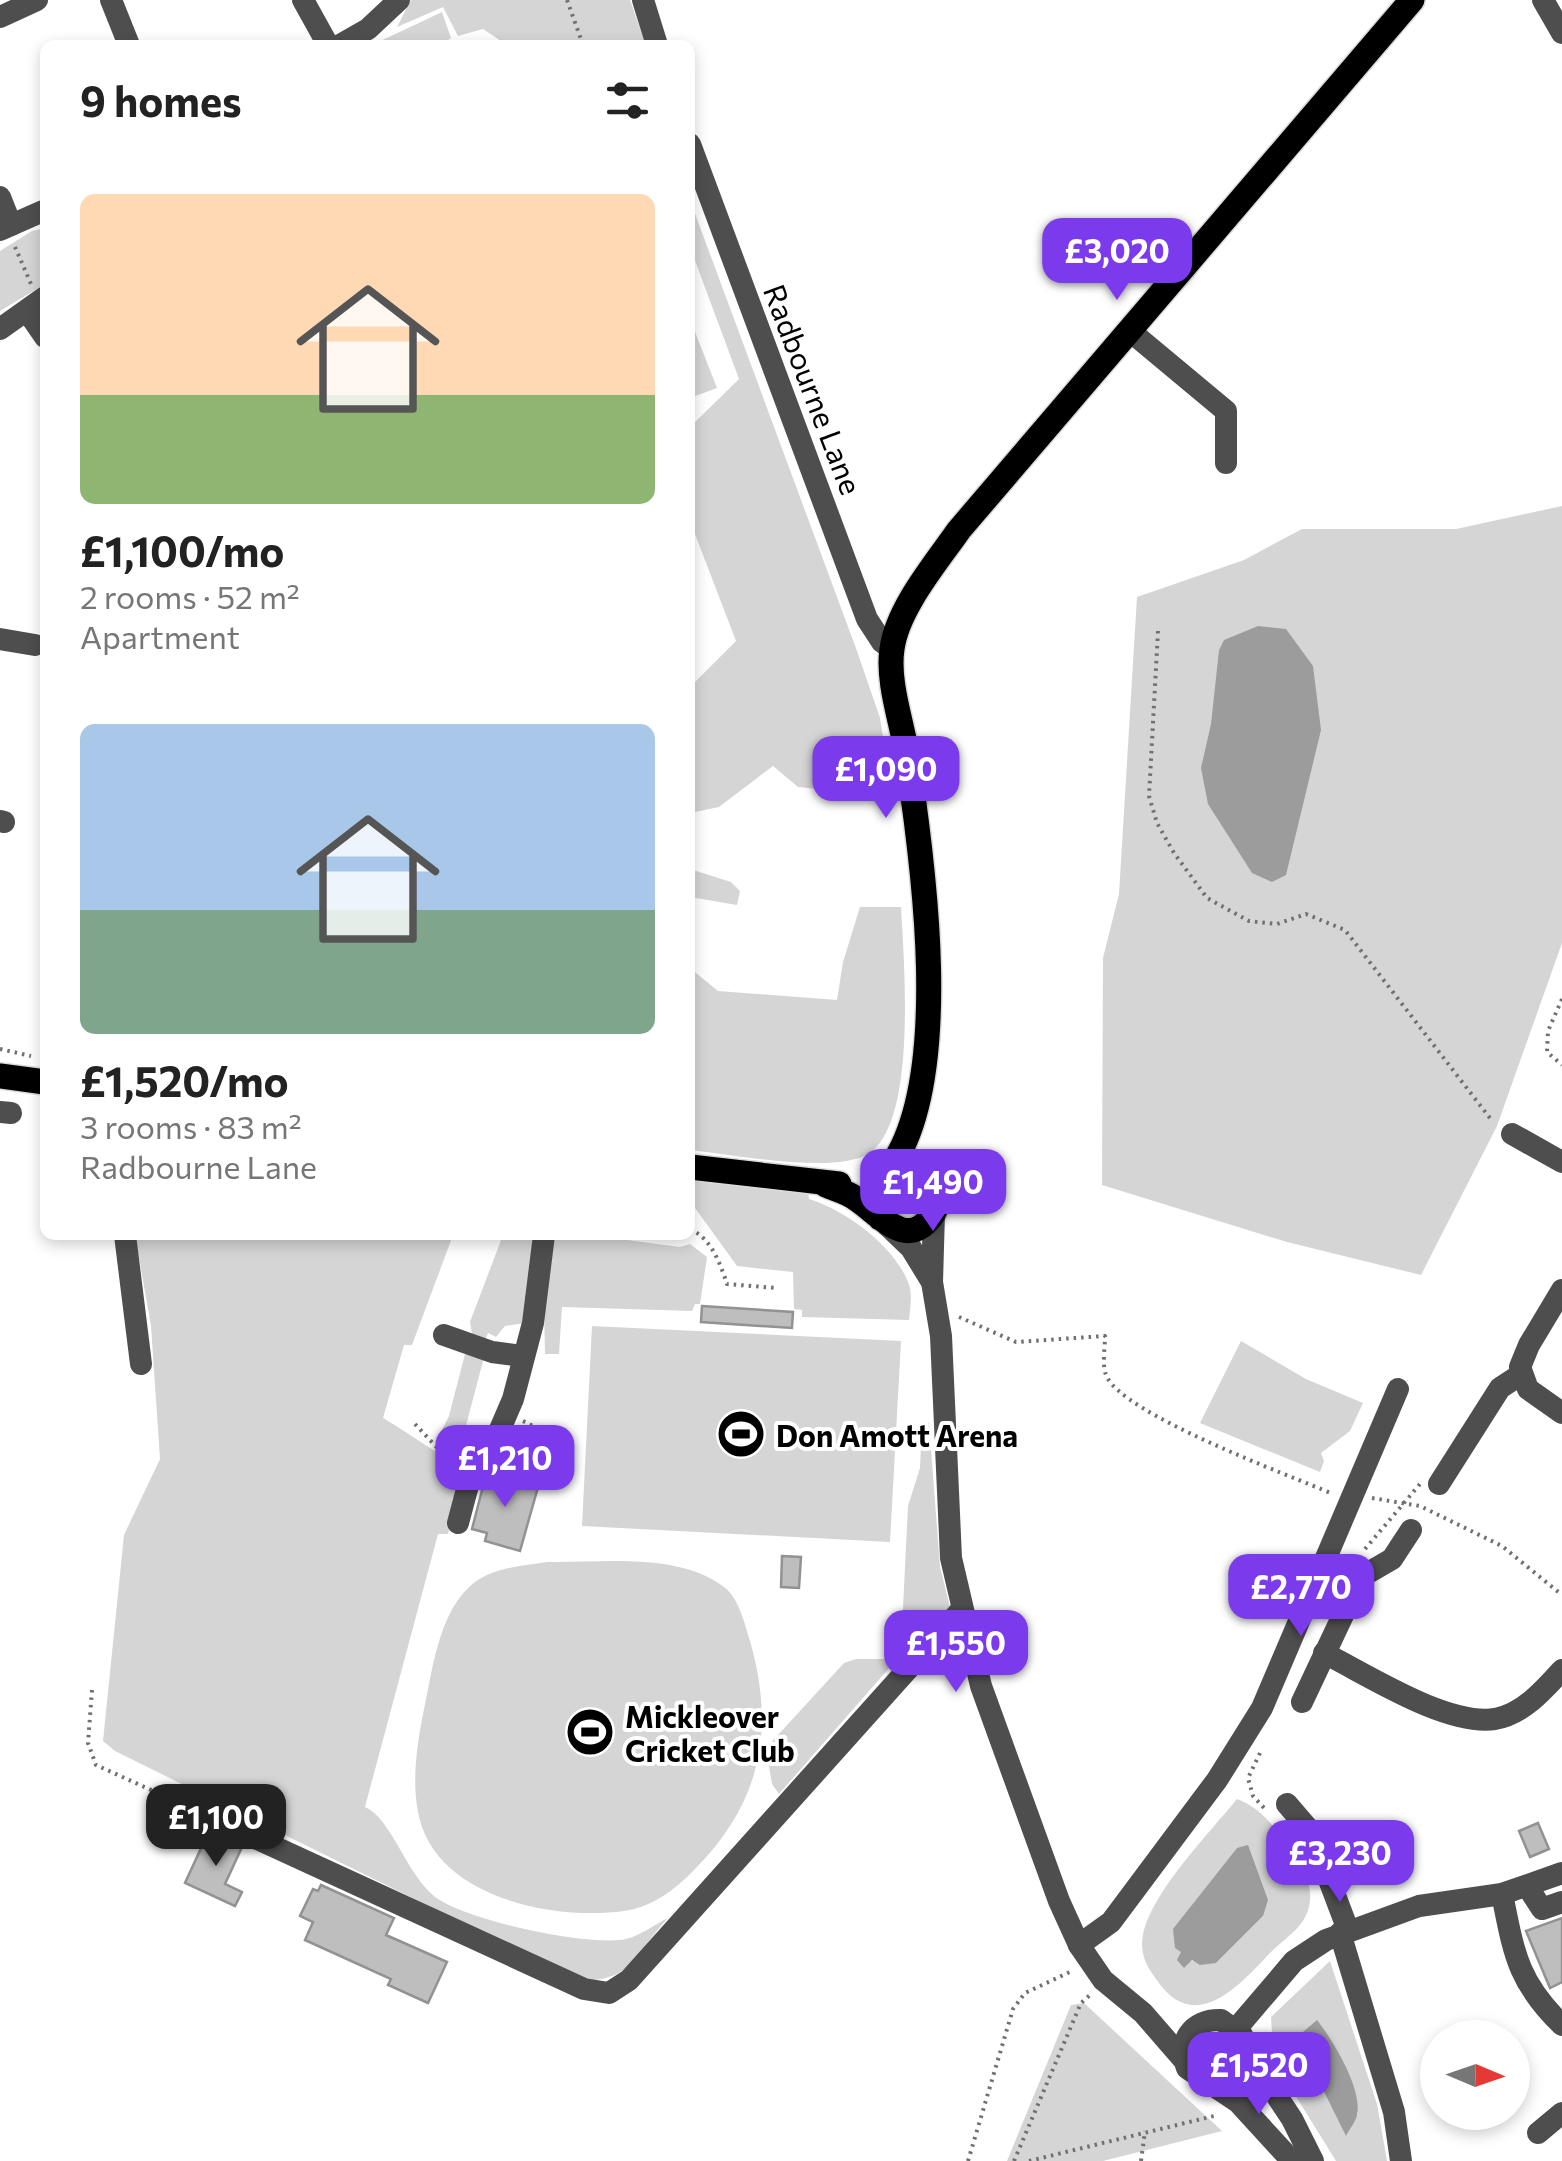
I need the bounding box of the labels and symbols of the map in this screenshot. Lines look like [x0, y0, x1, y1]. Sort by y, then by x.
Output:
pin: £3,020 [1036, 218, 1198, 303]
street label: Radbourne Lane [757, 279, 871, 499]
pin: £1,090 [805, 736, 967, 821]
pin: £1,490 [852, 1149, 1014, 1234]
sports icon: Don Amott Arena [715, 1408, 767, 1460]
place label: Don Amott Arena [776, 1416, 1018, 1453]
pin: £1,210 [424, 1425, 586, 1510]
pin: £2,770 [1220, 1554, 1382, 1639]
pin: £1,550 [875, 1610, 1037, 1695]
place label: Mickleover Cricket Club [625, 1697, 795, 1768]
sports icon: Mickleover Cricket Club [564, 1706, 616, 1758]
pin: £1,100 [135, 1784, 297, 1869]
pin: £3,230 [1259, 1820, 1421, 1905]
north arrow [1420, 2020, 1530, 2130]
pin: £1,520 [1178, 2032, 1340, 2117]

